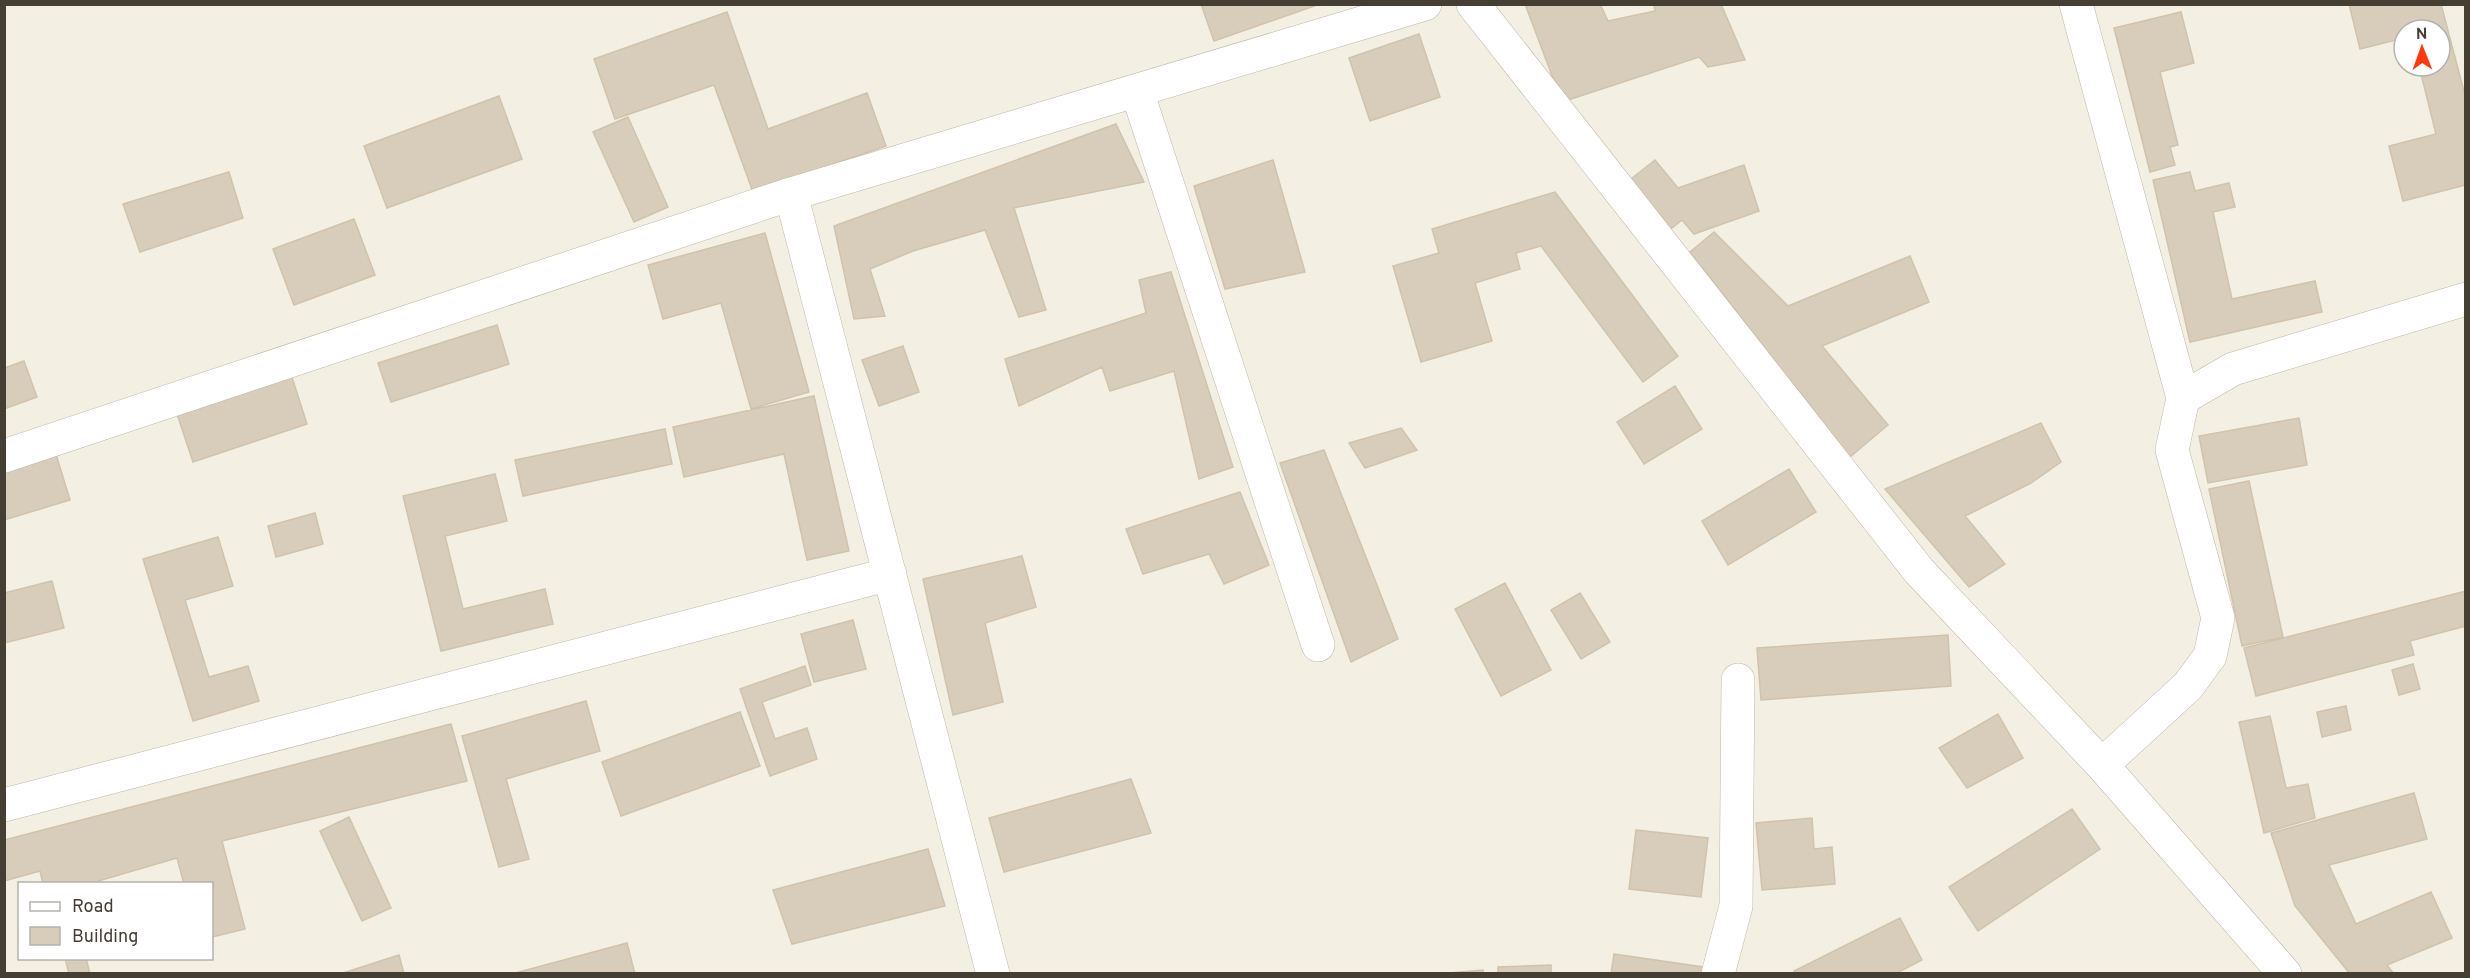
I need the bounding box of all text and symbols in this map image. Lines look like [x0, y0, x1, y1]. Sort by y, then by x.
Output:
north arrow [2392, 18, 2452, 78]
text: N [2416, 25, 2428, 45]
legend [18, 882, 213, 960]
text: Road [72, 896, 114, 919]
text: Building [72, 926, 138, 949]

